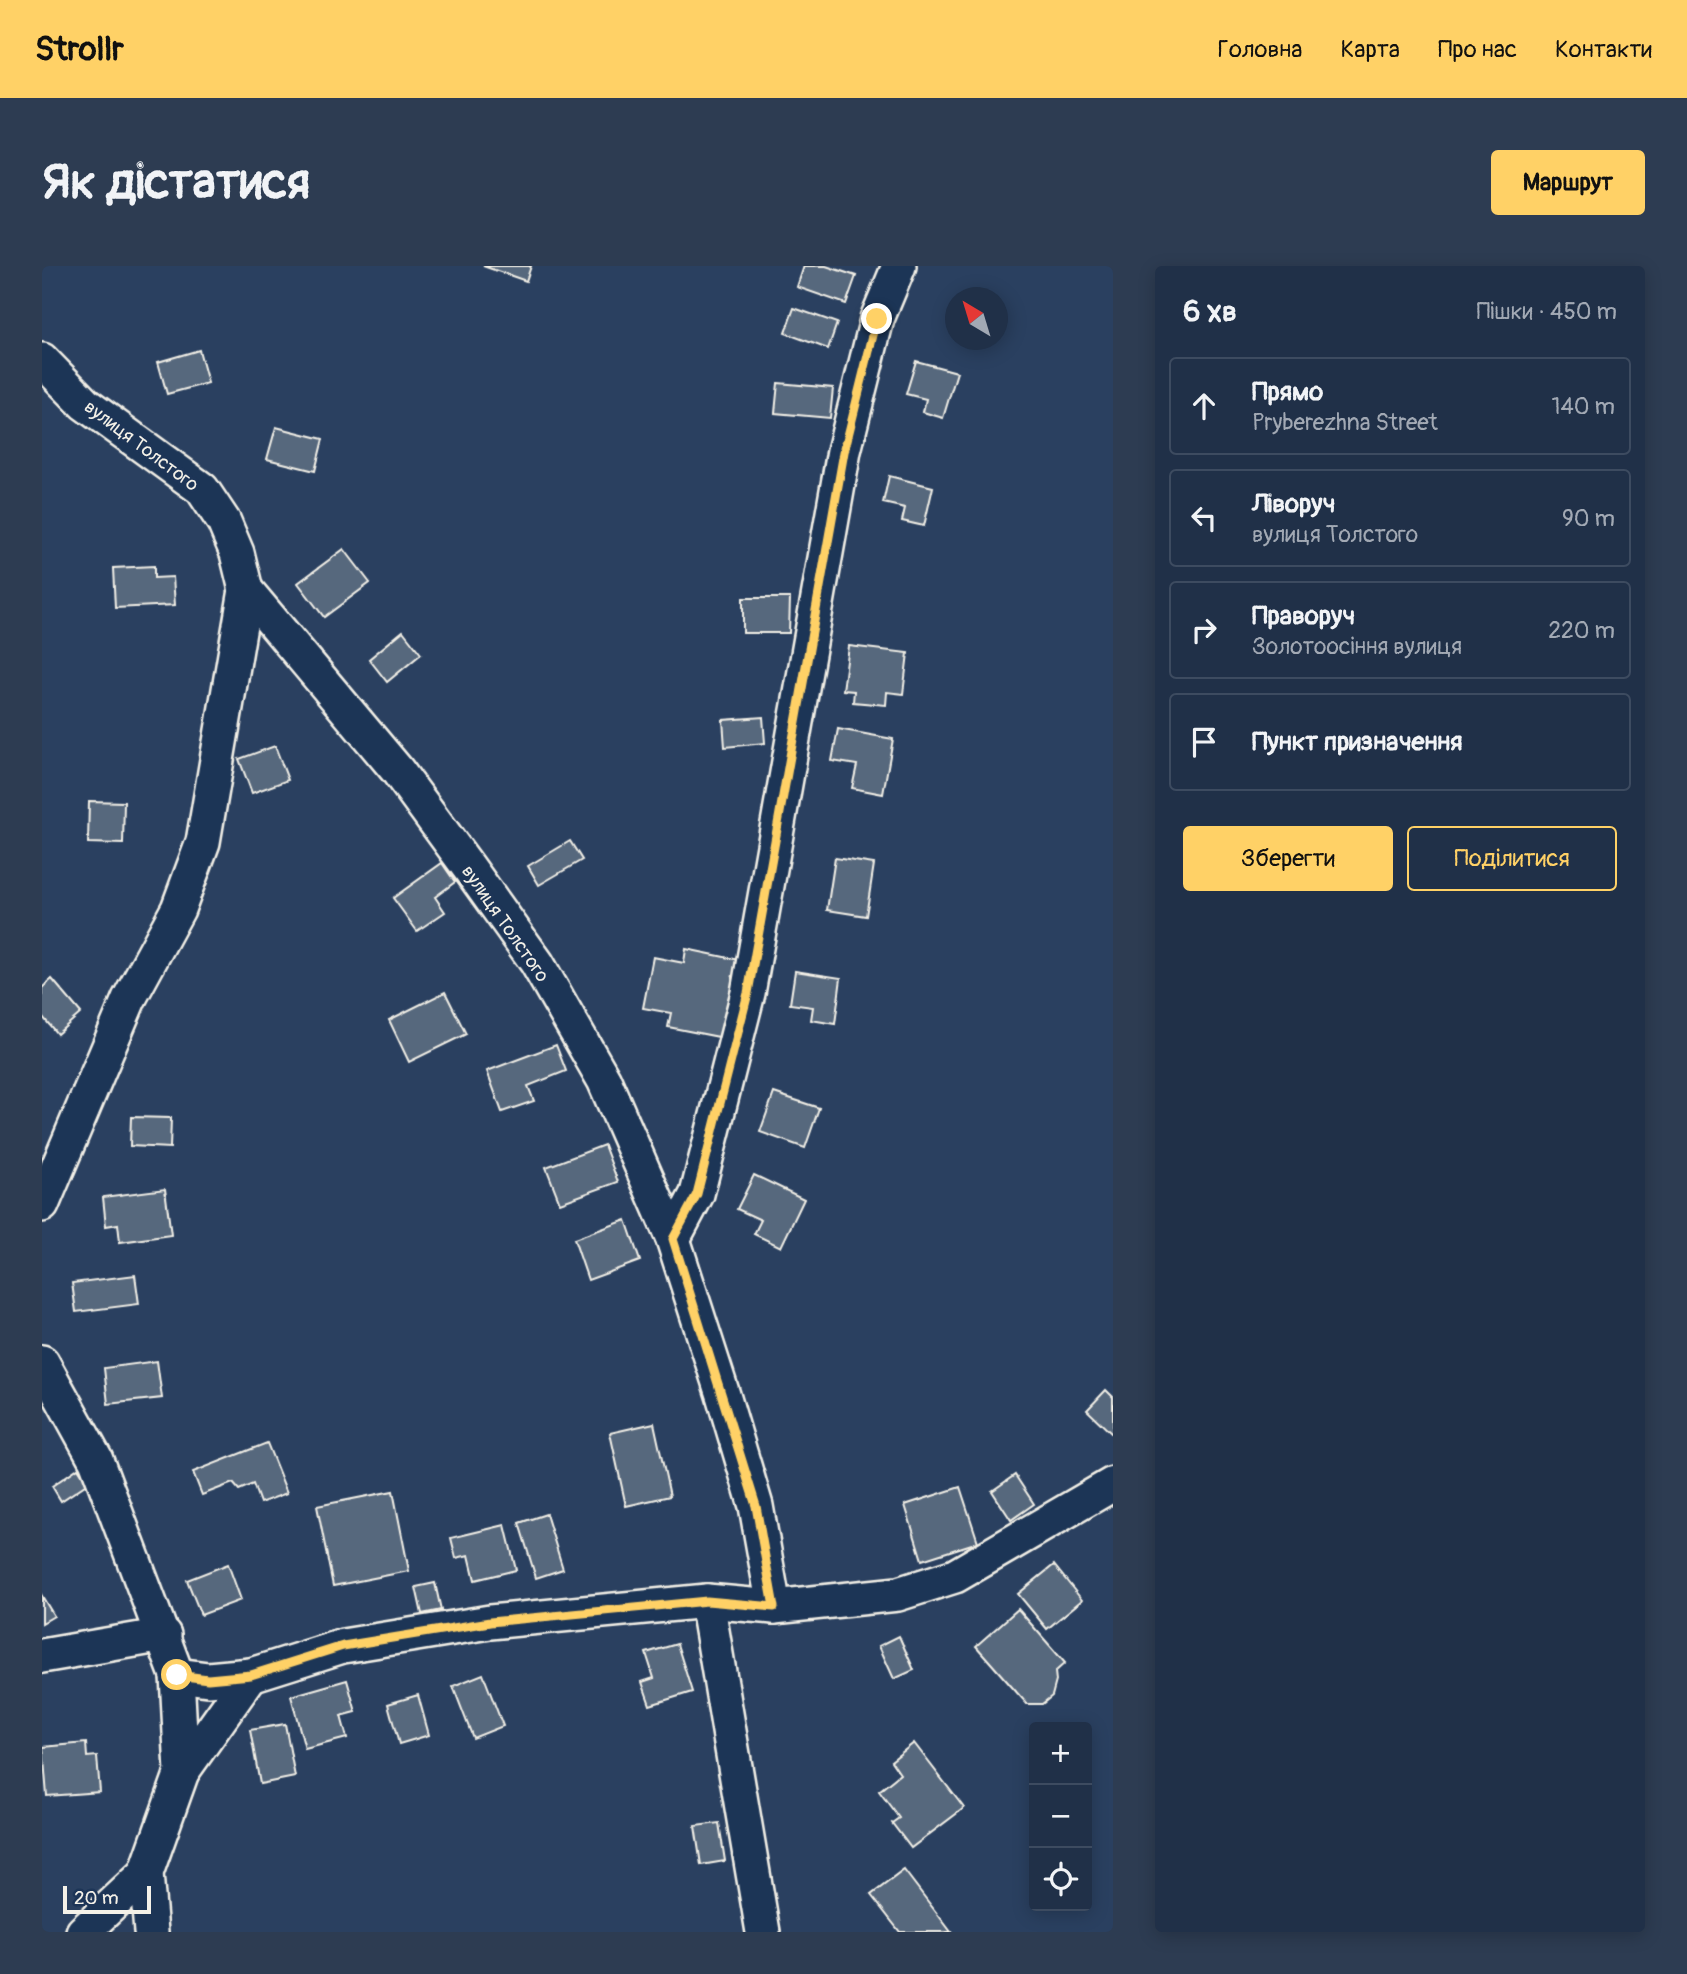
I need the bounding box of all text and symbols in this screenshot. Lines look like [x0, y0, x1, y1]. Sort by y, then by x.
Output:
text: Strollr [35, 29, 124, 70]
text: Головна [1218, 35, 1302, 64]
text: Карта [1340, 35, 1400, 64]
text: Про нас [1438, 35, 1517, 64]
text: Контакти [1555, 35, 1652, 64]
button: Маршрут [1491, 150, 1645, 215]
text: Як дістатися [42, 152, 310, 213]
north arrow [945, 287, 1008, 350]
text: 6 хв [1183, 293, 1237, 330]
text: Пішки · 450 m [1476, 297, 1617, 326]
route end [861, 303, 892, 334]
text: Прямо [1252, 376, 1323, 408]
icon: ahead [1185, 387, 1223, 425]
text: 140 m [1552, 392, 1615, 421]
street label: вулиця Толстого [79, 395, 203, 497]
text: Pryberezhna Street [1252, 408, 1438, 437]
text: Ліворуч [1252, 488, 1336, 520]
icon: left [1185, 499, 1223, 537]
text: 90 m [1562, 504, 1615, 533]
text: вулиця Толстого [1252, 520, 1418, 549]
text: Праворуч [1252, 600, 1355, 632]
icon: right [1185, 611, 1223, 649]
text: 220 m [1548, 616, 1615, 645]
text: Золотоосіння вулиця [1252, 632, 1462, 661]
icon: arrive [1185, 723, 1223, 761]
text: Пункт призначення [1252, 726, 1463, 758]
button: Зберегти [1183, 826, 1393, 891]
button: Поділитися [1407, 826, 1617, 891]
street label: вулиця Толстого [456, 860, 554, 987]
route start [161, 1659, 192, 1690]
map controls [1029, 1722, 1092, 1911]
button: + [1029, 1722, 1092, 1785]
button: − [1029, 1785, 1092, 1848]
button: locate [1029, 1848, 1092, 1911]
scale bar [63, 1883, 150, 1915]
text: 20 m [74, 1886, 119, 1910]

